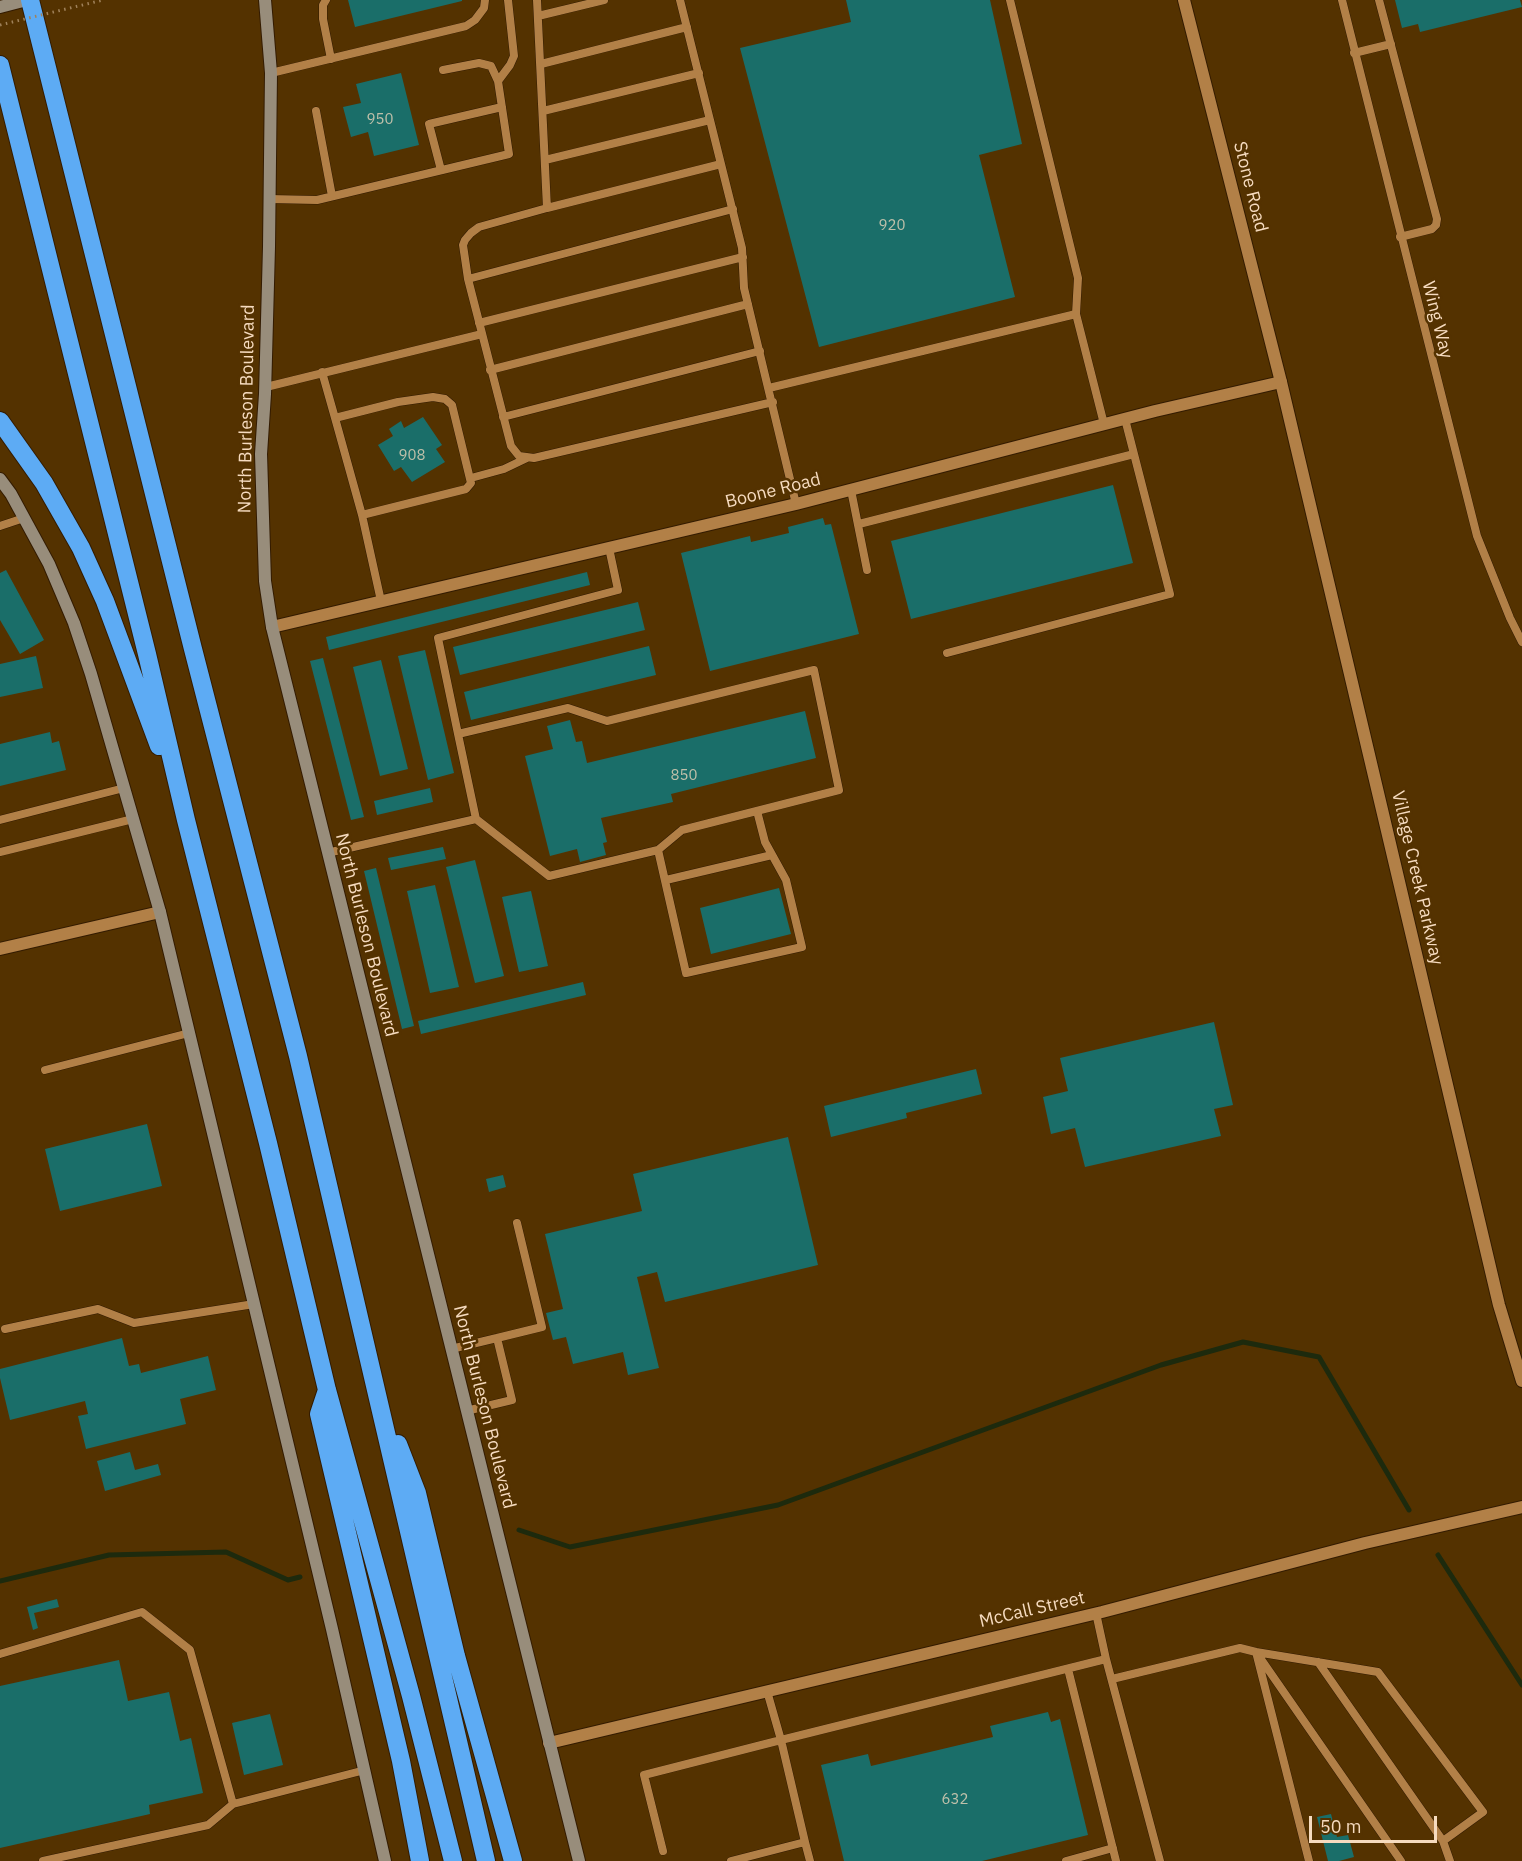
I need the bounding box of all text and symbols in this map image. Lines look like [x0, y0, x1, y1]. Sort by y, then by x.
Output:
house number: 950 [367, 111, 393, 129]
street label: Stone Road [1228, 140, 1272, 234]
house number: 920 [879, 217, 905, 235]
street label: Wing Way [1417, 279, 1457, 361]
street label: North Burleson Boulevard [234, 304, 260, 514]
house number: 908 [399, 447, 425, 465]
street label: Boone Road [723, 469, 823, 513]
house number: 850 [671, 767, 697, 785]
street label: Village Creek Parkway [1386, 789, 1448, 967]
street label: North Burleson Boulevard [330, 831, 402, 1039]
street label: North Burleson Boulevard [448, 1303, 520, 1511]
street label: McCall Street [977, 1587, 1087, 1633]
house number: 632 [942, 1791, 968, 1809]
scale bar [1312, 1804, 1440, 1842]
text: 50 m [1320, 1815, 1362, 1838]

